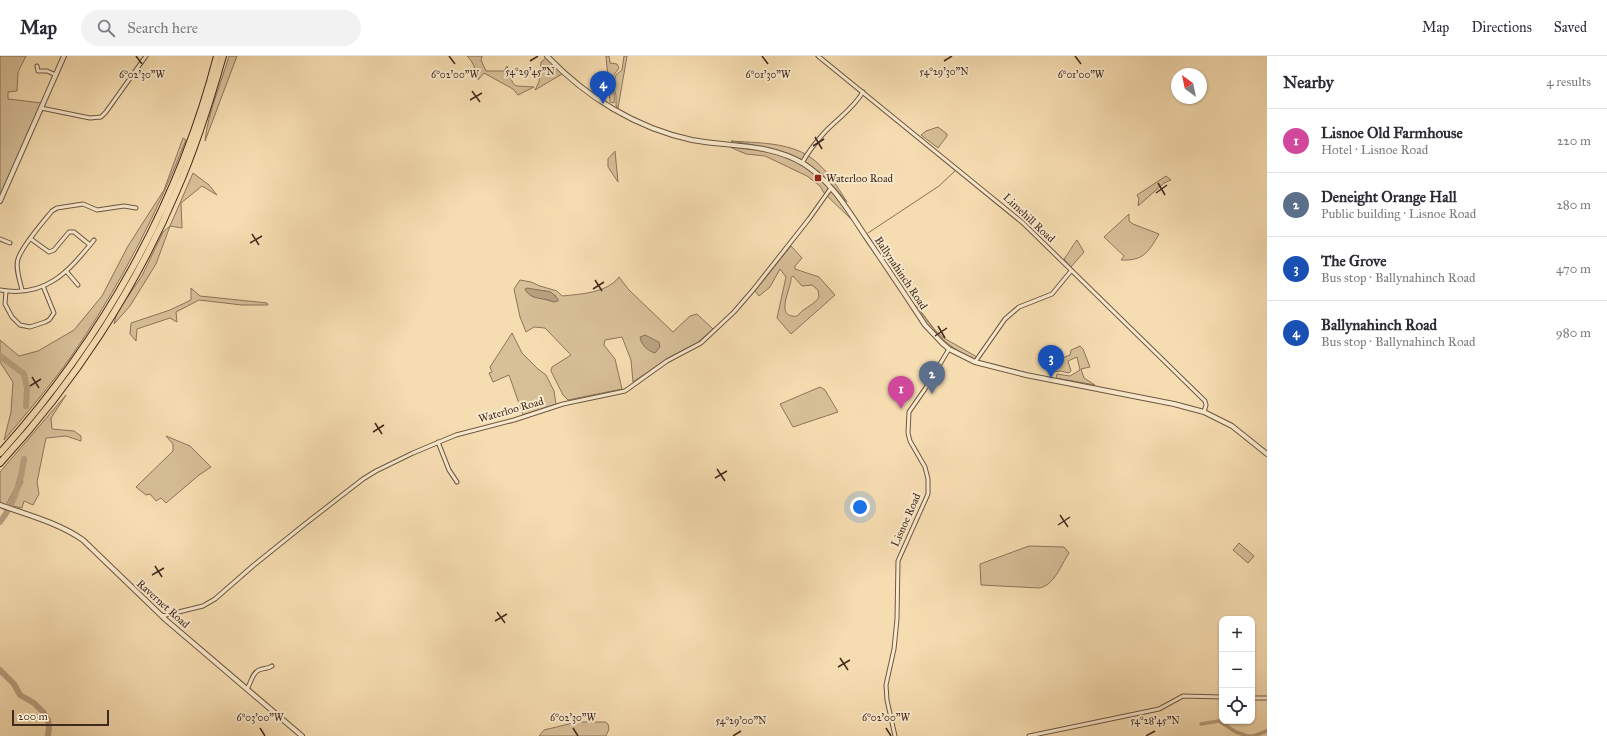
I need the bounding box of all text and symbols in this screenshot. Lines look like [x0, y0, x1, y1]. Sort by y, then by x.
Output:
search box [81, 10, 361, 46]
text: Map [20, 16, 57, 39]
icon: search [95, 17, 117, 39]
text: Search here [127, 19, 198, 37]
text: Map [1422, 19, 1449, 36]
text: Directions [1471, 19, 1532, 36]
text: Saved [1554, 19, 1587, 36]
text: 54°29'45"N [505, 66, 555, 78]
text: 54°29'30"N [919, 66, 969, 78]
north arrow [1171, 68, 1207, 104]
text: 6°02'30"W [119, 69, 165, 81]
text: 6°02'00"W [431, 69, 479, 81]
text: 6°01'30"W [746, 69, 791, 81]
text: 6°01'00"W [1058, 69, 1105, 81]
pin: 4 [590, 71, 616, 104]
text: Nearby [1283, 72, 1334, 93]
text: 4 results [1546, 74, 1591, 90]
text: Lisnoe Old Farmhouse [1321, 124, 1463, 142]
text: 1 [1293, 133, 1299, 149]
text: 220 m [1557, 133, 1591, 149]
text: Hotel · Lisnoe Road [1321, 142, 1428, 158]
place label: Waterloo Road [826, 172, 894, 185]
marker: Waterloo Road [813, 173, 823, 183]
text: Deneight Orange Hall [1321, 188, 1457, 206]
street label: Limehill Road [1001, 191, 1058, 246]
text: 2 [1293, 197, 1299, 213]
text: 280 m [1556, 197, 1591, 213]
text: Public building · Lisnoe Road [1321, 206, 1476, 222]
street label: Ballynahinch Road [872, 234, 930, 312]
text: The Grove [1321, 252, 1386, 270]
text: 3 [1293, 261, 1299, 277]
text: 470 m [1556, 261, 1591, 277]
text: Bus stop · Ballynahinch Road [1321, 270, 1476, 286]
text: Ballynahinch Road [1321, 316, 1437, 334]
text: 4 [1292, 325, 1300, 341]
text: 980 m [1556, 325, 1591, 341]
text: Bus stop · Ballynahinch Road [1321, 334, 1476, 350]
pin: 3 [1038, 345, 1064, 378]
pin: 2 [919, 361, 945, 394]
pin: 1 [888, 376, 914, 409]
street label: Waterloo Road [477, 394, 545, 425]
street label: Lisnoe Road [888, 491, 924, 549]
your location [850, 497, 870, 517]
street label: Ravernet Road [134, 577, 192, 631]
map controls [1219, 616, 1255, 724]
button: + [1219, 616, 1255, 652]
button: − [1219, 652, 1255, 688]
button: locate [1219, 688, 1255, 724]
scale bar [12, 708, 109, 727]
text: 200 m [18, 710, 48, 723]
text: 6°03'00"W [237, 712, 284, 724]
text: 6°02'30"W [550, 712, 596, 724]
text: 6°02'00"W [862, 712, 910, 724]
text: 54°29'00"N [715, 715, 767, 727]
text: 54°28'45"N [1130, 715, 1180, 727]

